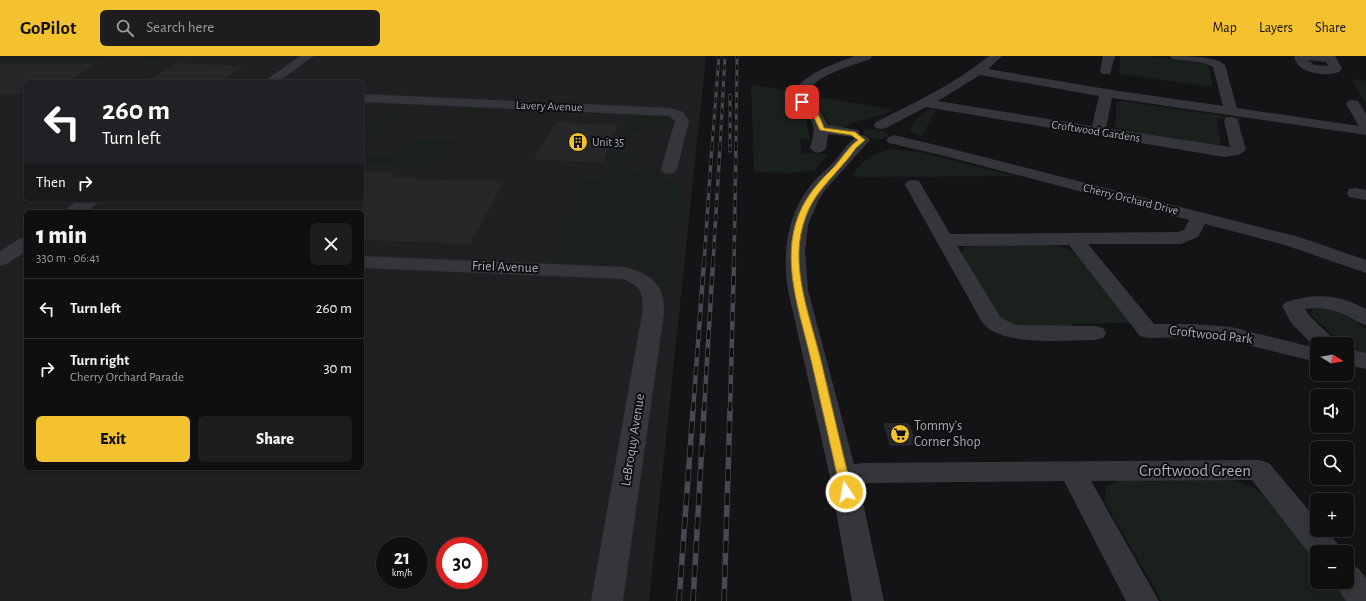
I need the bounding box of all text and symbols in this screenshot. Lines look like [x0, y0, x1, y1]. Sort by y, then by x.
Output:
search box [100, 10, 380, 46]
icon: search [114, 17, 136, 39]
text: GoPilot [20, 19, 76, 38]
text: Search here [146, 20, 214, 35]
text: Map [1212, 21, 1237, 35]
text: Layers [1259, 21, 1293, 35]
text: Share [1315, 21, 1346, 35]
pin [785, 85, 819, 119]
icon: arrive [791, 91, 813, 113]
icon: left [36, 96, 88, 148]
text: 260 m [102, 97, 170, 125]
street label: Lavery Avenue [515, 99, 583, 114]
street label: Croftwood Gardens [1051, 118, 1141, 144]
text: Turn left [102, 130, 161, 148]
building icon: Unit 35 [567, 131, 589, 153]
place label: Unit 35 [592, 136, 624, 148]
icon: right [74, 172, 96, 194]
text: Then [36, 175, 66, 190]
street label: Cherry Orchard Drive [1082, 181, 1180, 218]
button: close [310, 223, 352, 265]
text: 1 min [36, 224, 87, 248]
text: 330 m · 06:41 [36, 252, 100, 265]
street label: Friel Avenue [472, 259, 538, 275]
icon: left [36, 298, 58, 320]
text: Turn left [70, 301, 121, 316]
text: 260 m [316, 301, 352, 316]
street label: Croftwood Park [1169, 324, 1254, 346]
north arrow [1310, 337, 1354, 381]
map controls [1310, 337, 1354, 589]
text: Turn right [70, 353, 129, 368]
icon: right [36, 358, 58, 380]
text: 30 m [323, 361, 352, 376]
text: Cherry Orchard Parade [70, 371, 184, 384]
button: sound [1310, 389, 1354, 433]
street label: LeBroquy Avenue [619, 393, 647, 487]
button: Exit [36, 416, 190, 462]
button: Share [198, 416, 352, 462]
place label: Tommy's Corner Shop [914, 419, 981, 449]
supermarket icon: Tommy's Corner Shop [889, 423, 911, 445]
button: search [1310, 441, 1354, 485]
street label: Croftwood Green [1139, 462, 1251, 479]
position arrow [825, 471, 867, 513]
button: + [1310, 493, 1354, 537]
speed limit sign: 30 [436, 537, 488, 589]
button: − [1310, 545, 1354, 589]
text: 21 [394, 548, 410, 568]
text: km/h [392, 568, 412, 578]

